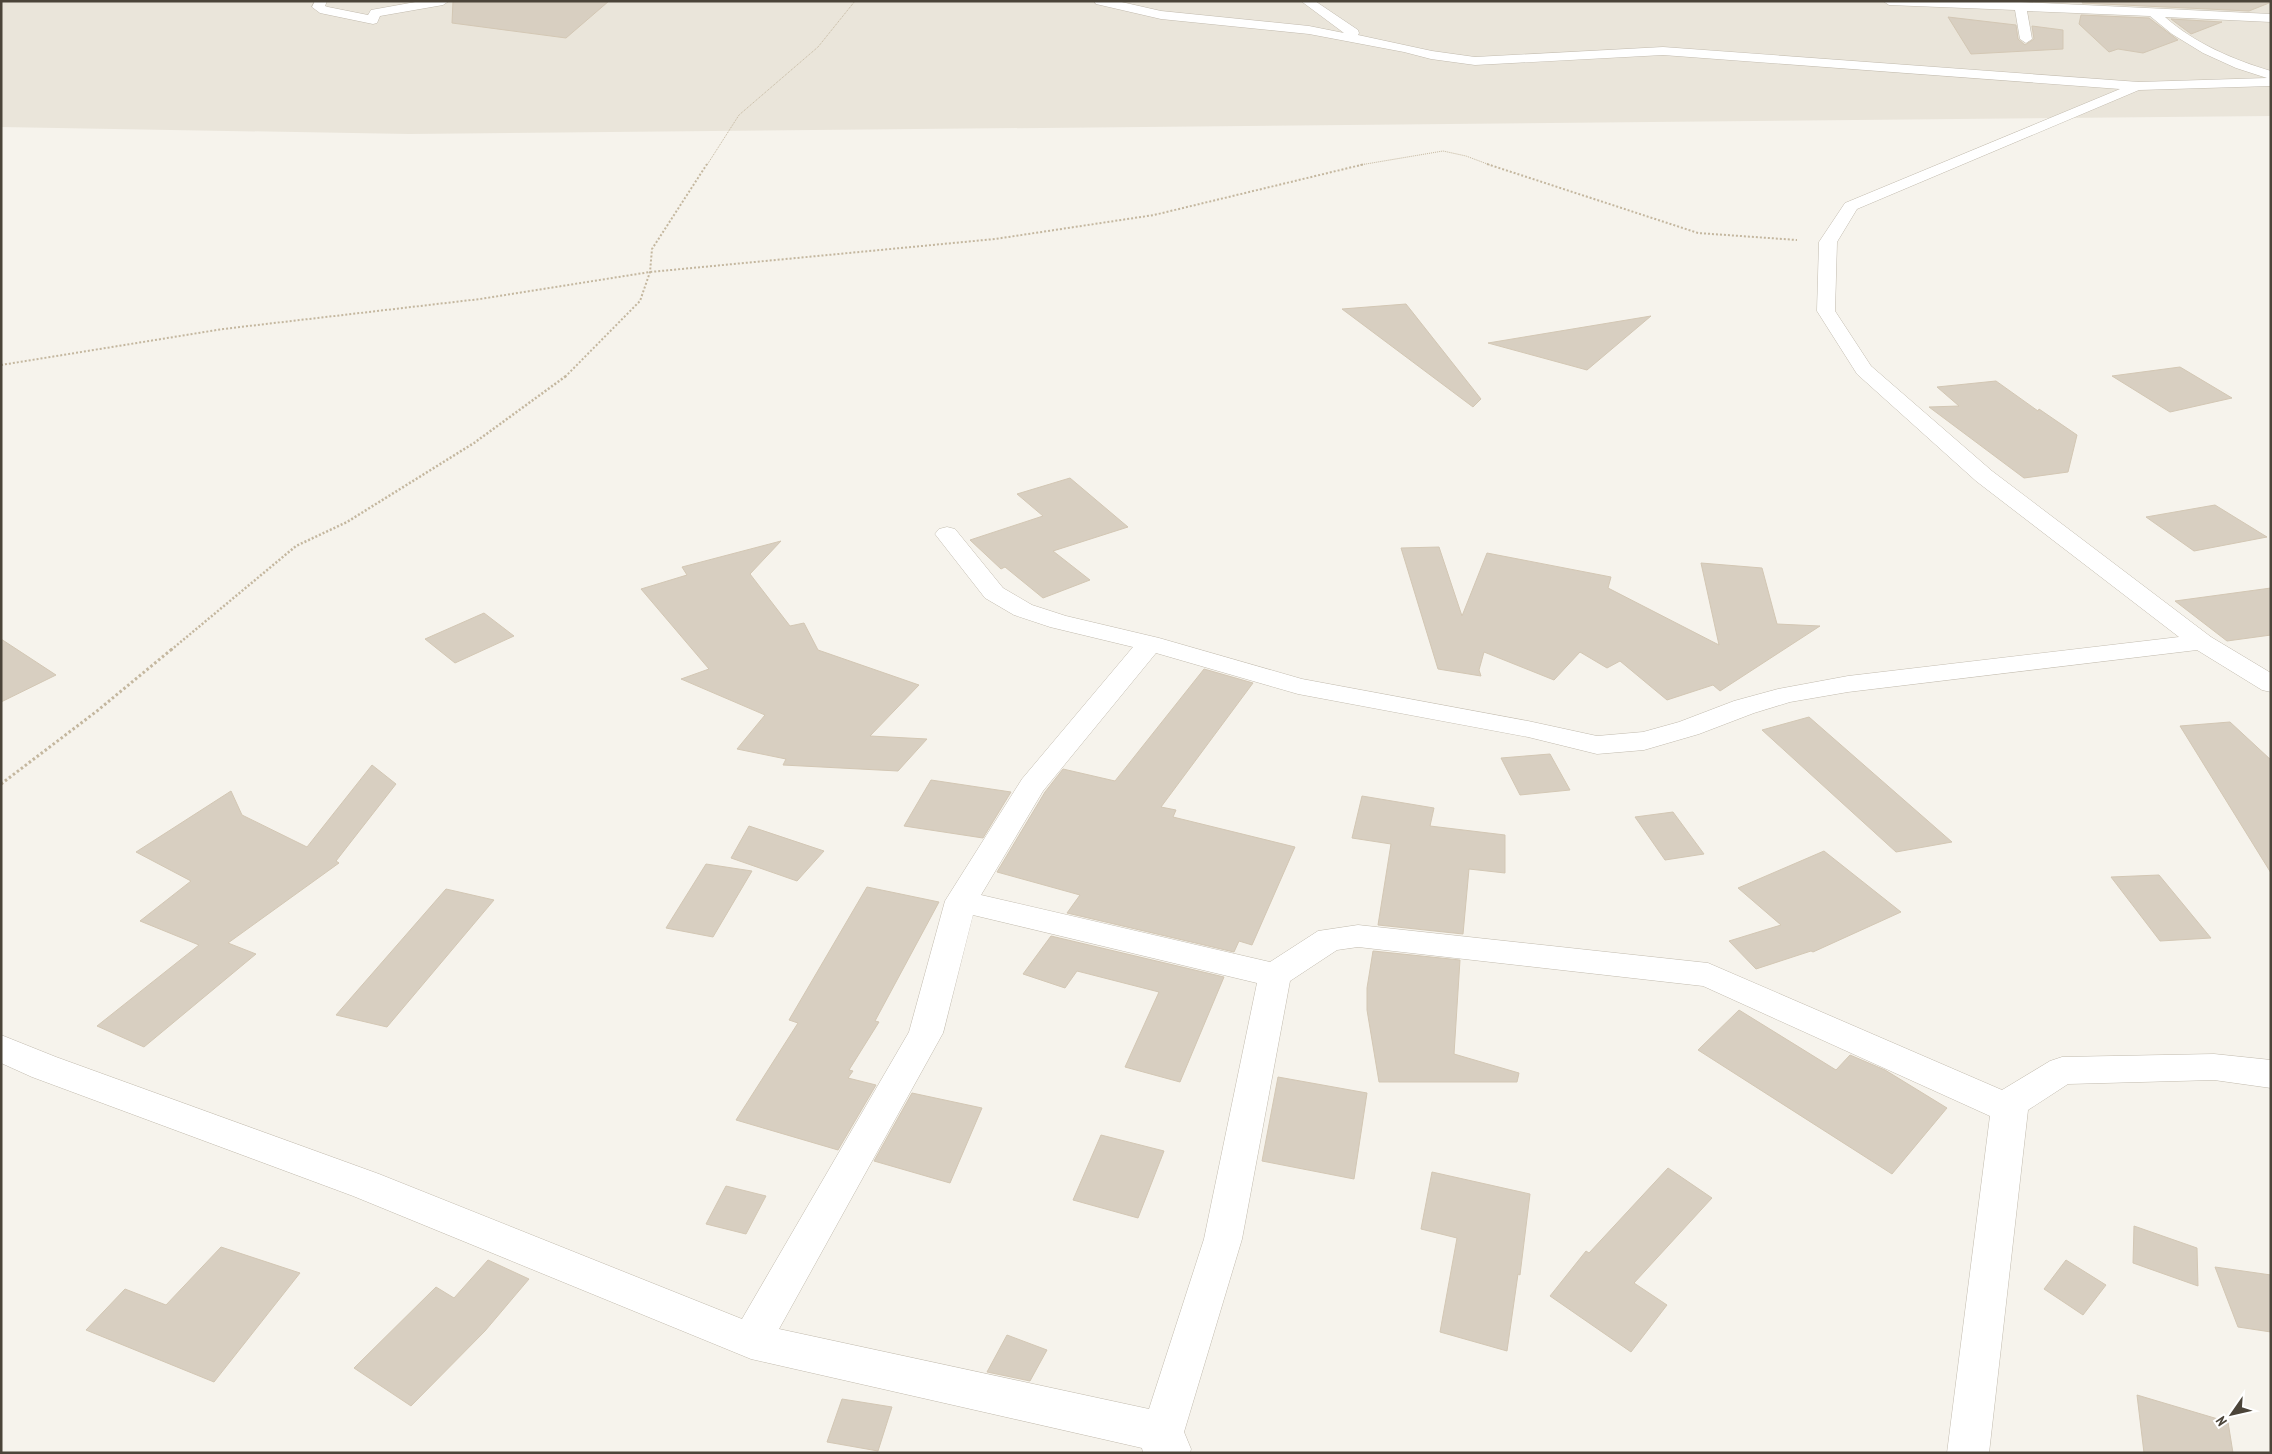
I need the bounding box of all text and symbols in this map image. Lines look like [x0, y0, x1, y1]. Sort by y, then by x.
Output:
north arrow [2207, 1389, 2257, 1439]
text: N [2212, 1413, 2231, 1429]

